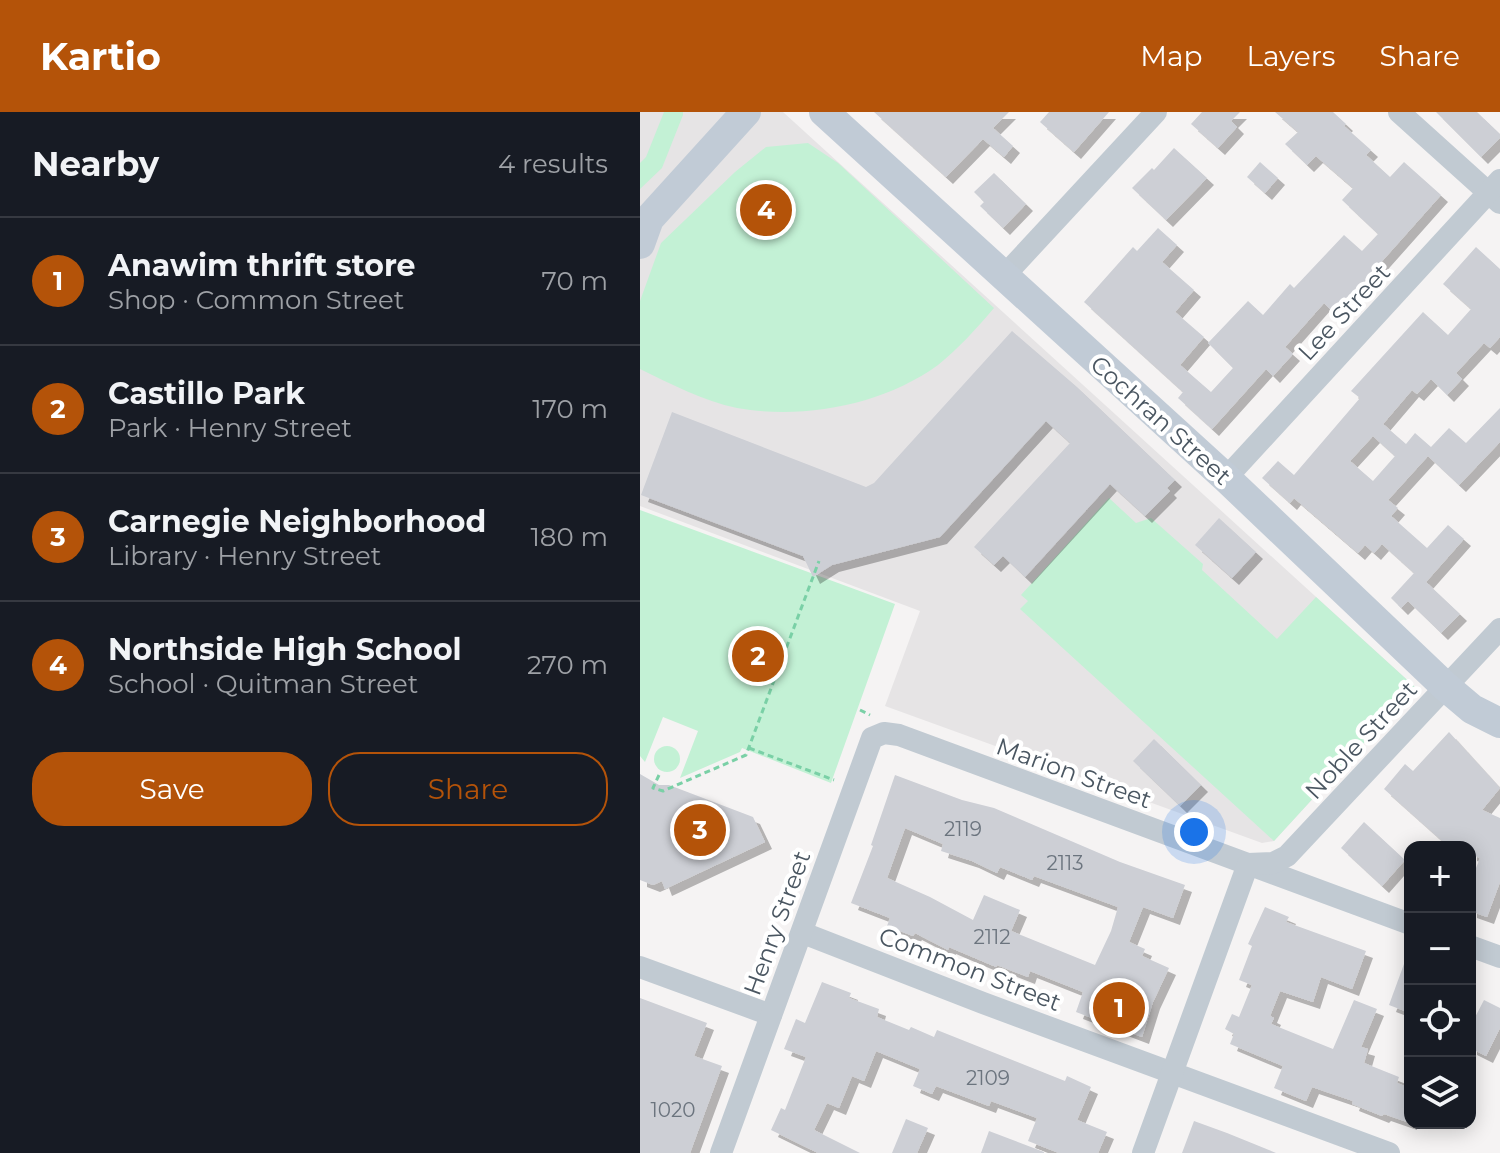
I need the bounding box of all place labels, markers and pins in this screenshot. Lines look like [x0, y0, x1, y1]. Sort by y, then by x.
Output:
pin: 4 [740, 180, 792, 240]
pin: 2 [732, 626, 784, 686]
pin: 3 [674, 800, 726, 860]
pin: 1 [1093, 978, 1145, 1038]

